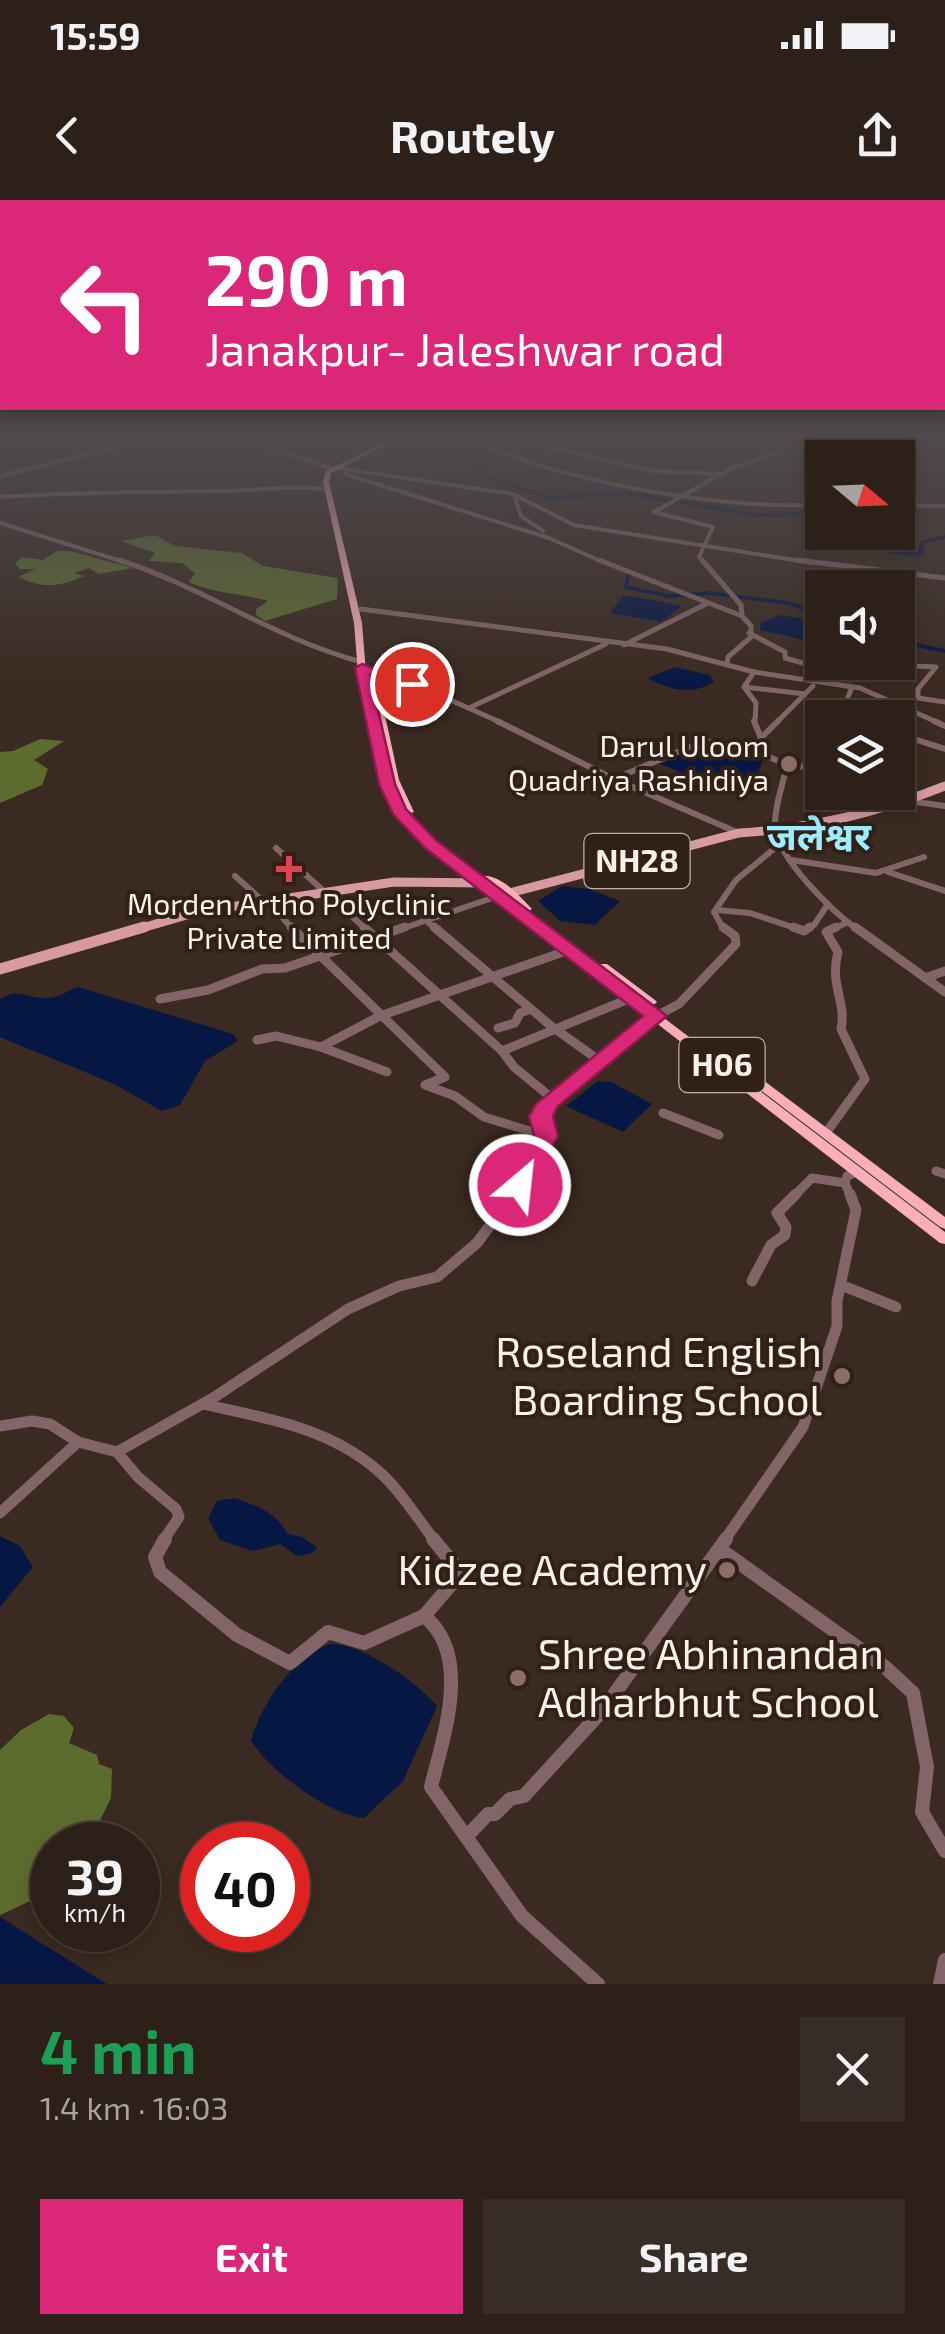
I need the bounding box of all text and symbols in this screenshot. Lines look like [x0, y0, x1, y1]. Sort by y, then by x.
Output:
text: 15:59 [50, 12, 141, 58]
icon: back [40, 108, 95, 163]
text: Routely [390, 108, 555, 162]
icon: share [850, 108, 905, 163]
text: 290 m [205, 236, 408, 320]
icon: left [40, 240, 170, 370]
text: Janakpur- Jaleshwar road [205, 321, 725, 375]
north arrow [805, 440, 915, 550]
map controls [805, 440, 915, 810]
button: sound [805, 570, 915, 680]
pin [370, 642, 455, 727]
icon: arrive [385, 657, 440, 712]
button: layers [805, 700, 915, 810]
place label: Darul Uloom Quadriya Rashidiya [508, 727, 769, 797]
marker: Darul Uloom Quadriya Rashidiya [778, 753, 800, 775]
district label: जलेश्वर [767, 812, 872, 858]
road number: NH28 [584, 834, 690, 888]
marker: Morden Artho Polyclinic Private Limited [276, 856, 302, 882]
place label: Morden Artho Polyclinic Private Limited [127, 885, 451, 955]
road number: H06 [680, 1038, 764, 1092]
position arrow [468, 1133, 572, 1237]
place label: Roseland English Boarding School [495, 1325, 823, 1423]
marker: Roseland English Boarding School [831, 1365, 853, 1387]
place label: Kidzee Academy [398, 1543, 707, 1593]
marker: Kidzee Academy [716, 1559, 738, 1581]
place label: Shree Abhinandan Adharbhut School [538, 1627, 884, 1725]
marker: Shree Abhinandan Adharbhut School [507, 1667, 529, 1689]
speed limit sign: 40 [180, 1822, 310, 1952]
text: 39 [66, 1845, 124, 1905]
text: km/h [64, 1897, 126, 1927]
text: 4 min [40, 2014, 197, 2086]
button: close [800, 2017, 905, 2122]
text: 1.4 km · 16:03 [40, 2088, 228, 2126]
button: Exit [40, 2199, 463, 2314]
button: Share [483, 2199, 905, 2314]

